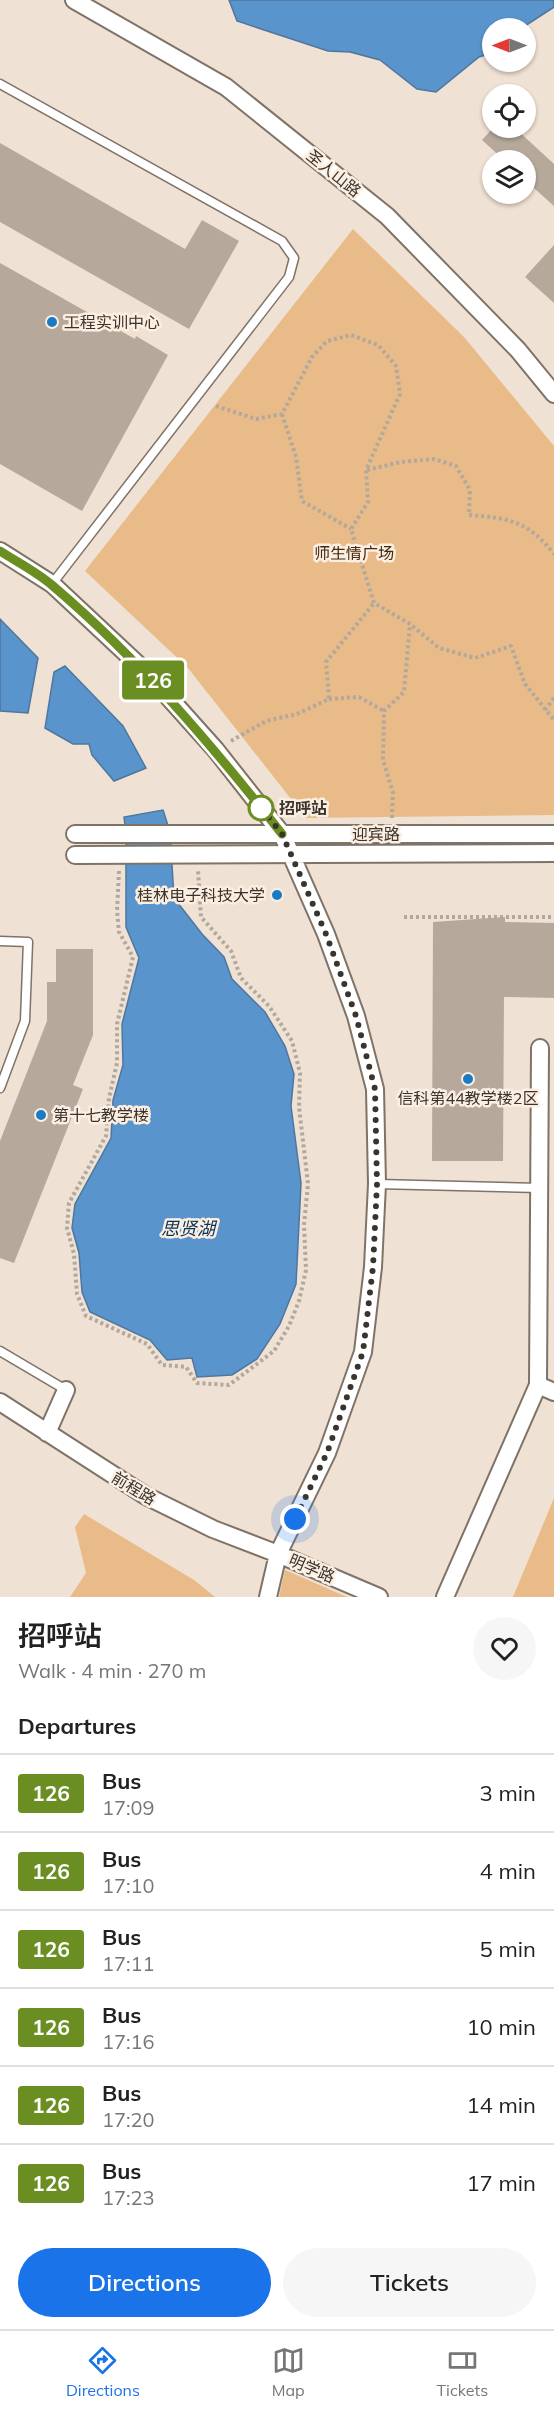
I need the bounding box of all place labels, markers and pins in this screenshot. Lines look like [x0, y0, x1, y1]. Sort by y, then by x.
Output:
place label: 工程实训中心 [64, 312, 160, 332]
marker: 工程实训中心 [45, 315, 59, 329]
marker: 招呼站 [248, 795, 274, 821]
place label: 招呼站 [279, 798, 327, 818]
place label: 桂林电子科技大学 [137, 885, 265, 905]
marker: 桂林电子科技大学 [270, 888, 284, 902]
marker: 信科第44教学楼2区 [461, 1072, 475, 1086]
place label: 信科第44教学楼2区 [398, 1088, 538, 1108]
place label: 第十七教学楼 [53, 1105, 149, 1125]
marker: 第十七教学楼 [34, 1108, 48, 1122]

